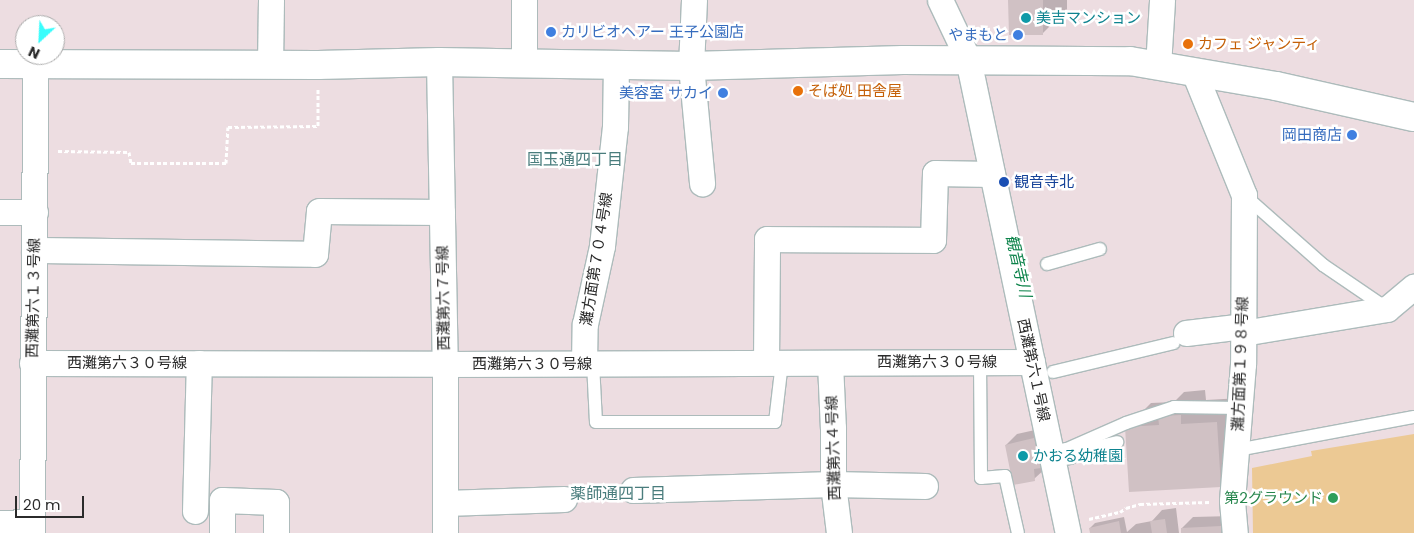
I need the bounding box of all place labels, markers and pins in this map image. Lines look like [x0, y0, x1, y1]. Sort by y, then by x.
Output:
place label: 美吉マンション [1036, 9, 1141, 27]
marker: 美吉マンション [1020, 12, 1032, 24]
place label: カリビオヘアー 王子公園店 [561, 23, 744, 41]
marker: カリビオヘアー 王子公園店 [545, 26, 557, 38]
place label: やまもと [948, 26, 1008, 44]
marker: やまもと [1012, 29, 1024, 41]
place label: カフェ ジャンティ [1198, 35, 1322, 53]
marker: カフェ ジャンティ [1182, 38, 1194, 50]
place label: そば処 田舎屋 [808, 82, 902, 100]
place label: 美容室 サカイ [619, 84, 713, 102]
marker: そば処 田舎屋 [792, 85, 804, 97]
marker: 美容室 サカイ [717, 87, 729, 99]
place label: 岡田商店 [1282, 126, 1342, 144]
marker: 岡田商店 [1346, 129, 1358, 141]
place label: 観音寺北 [1014, 173, 1074, 191]
marker: 観音寺北 [998, 176, 1010, 188]
place label: かおる幼稚園 [1033, 447, 1123, 465]
marker: かおる幼稚園 [1017, 450, 1029, 462]
place label: 第2グラウンド [1224, 489, 1323, 507]
marker: 第2グラウンド [1327, 492, 1339, 504]

